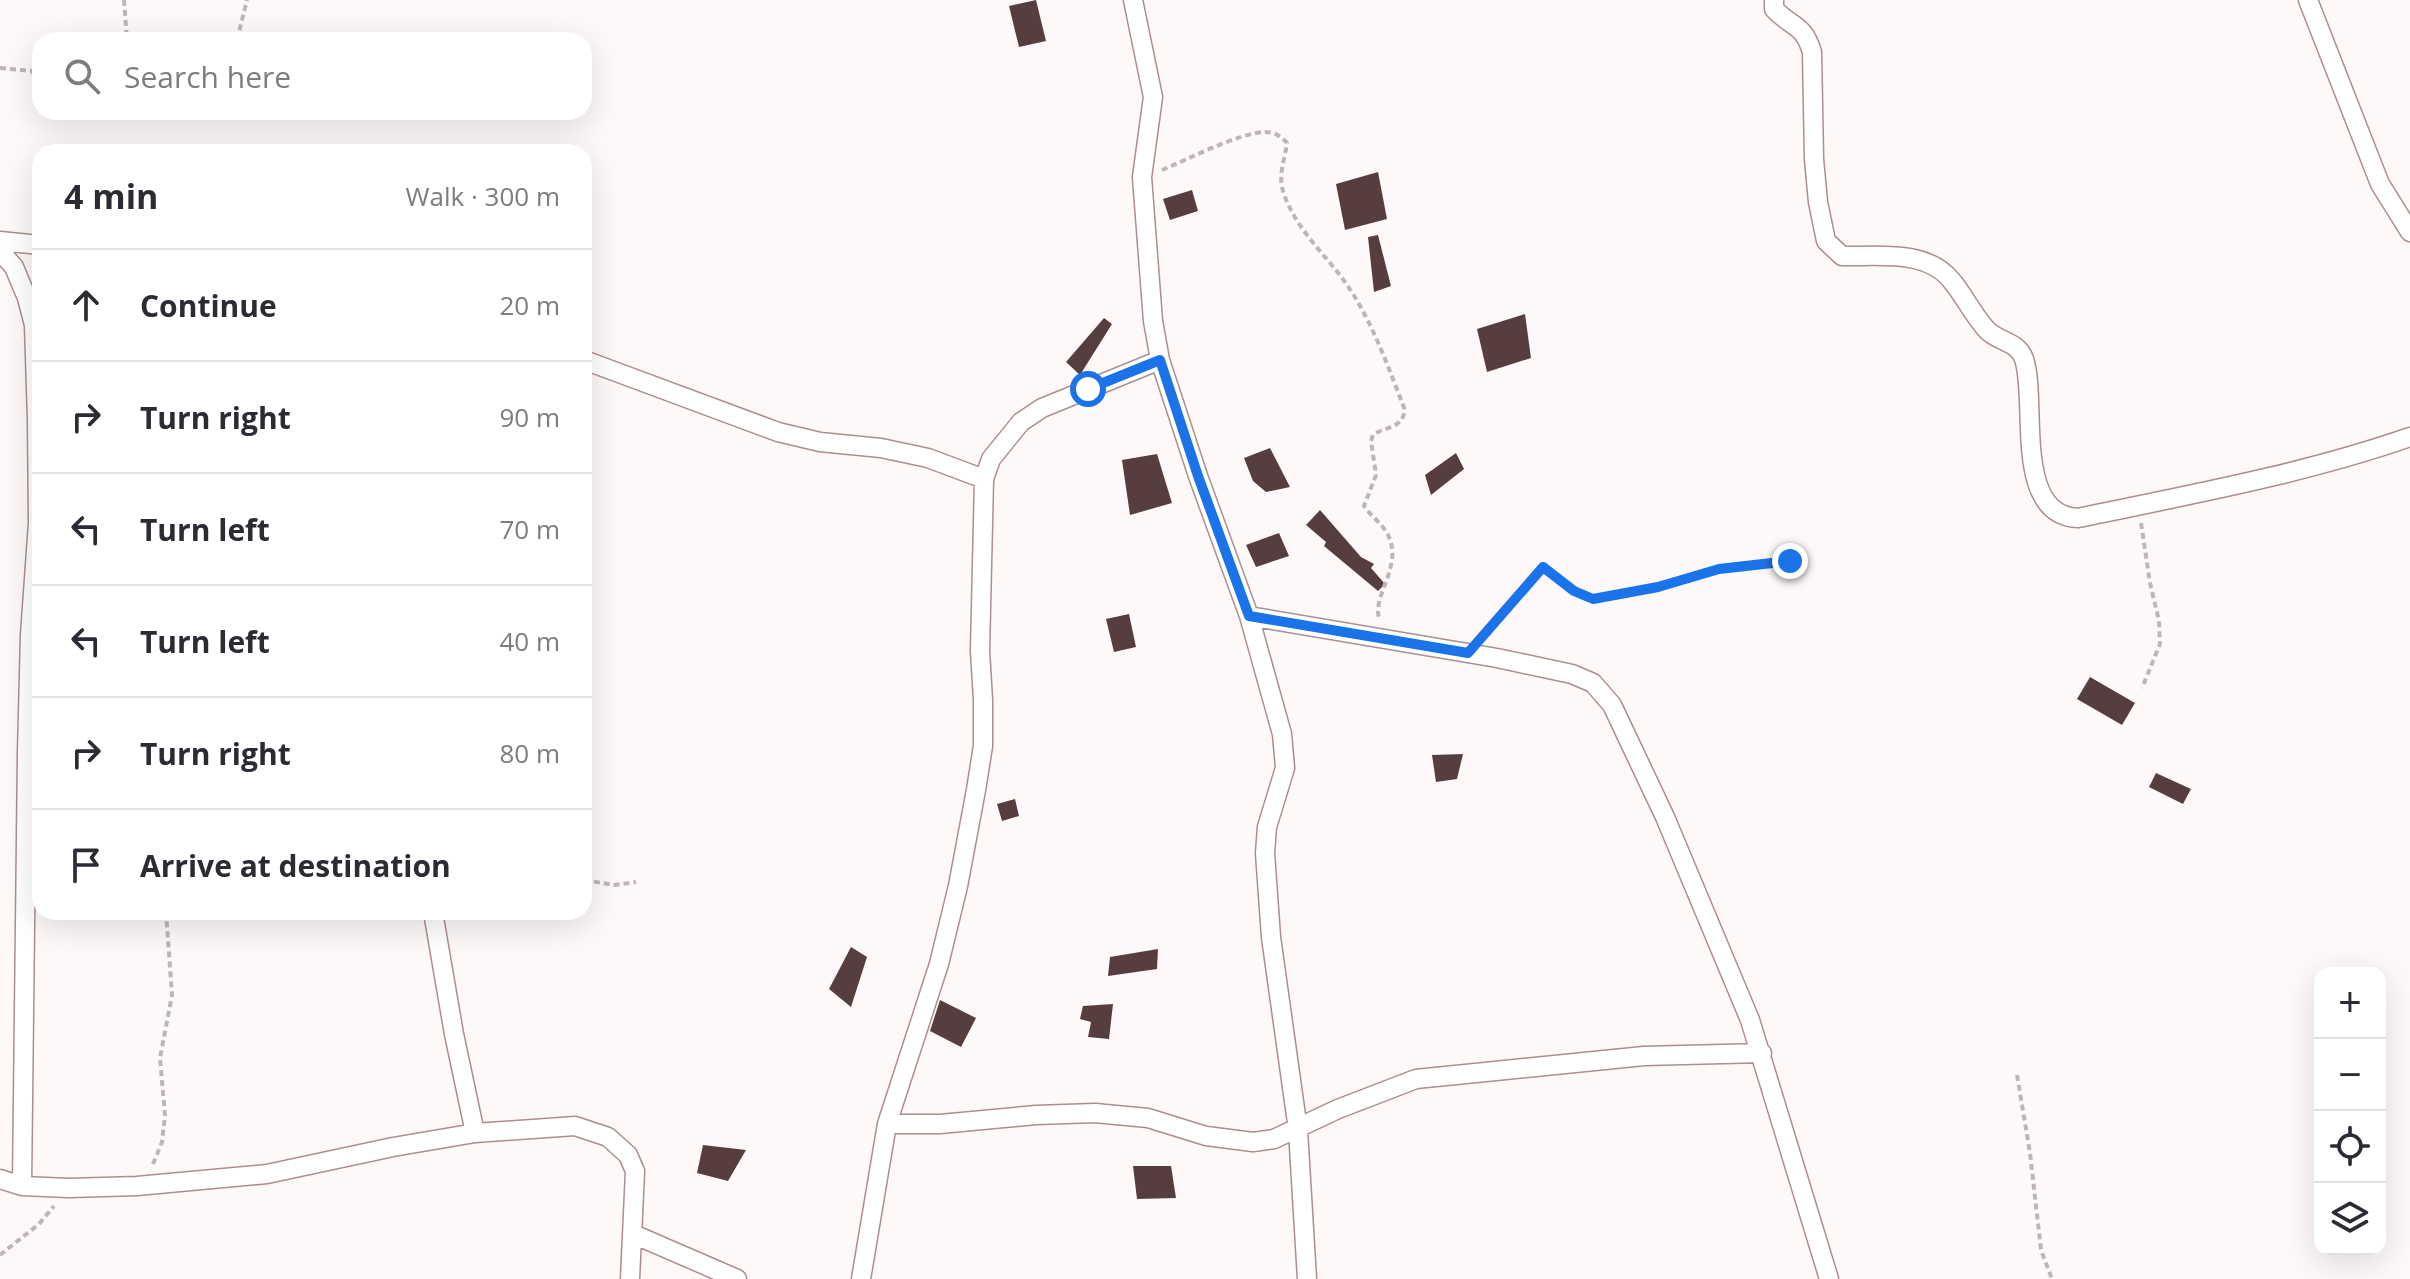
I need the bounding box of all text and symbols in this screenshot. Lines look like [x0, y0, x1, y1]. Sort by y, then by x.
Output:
search box [32, 32, 592, 120]
icon: search [60, 54, 104, 98]
text: Search here [124, 56, 291, 97]
text: 4 min [64, 173, 158, 219]
text: Walk · 300 m [406, 178, 560, 214]
icon: ahead [64, 283, 108, 327]
text: Continue [140, 285, 277, 326]
text: 20 m [499, 287, 560, 323]
route start [1070, 371, 1106, 407]
icon: right [64, 395, 108, 439]
text: Turn right [140, 397, 291, 438]
text: 90 m [499, 399, 560, 435]
icon: left [64, 507, 108, 551]
text: Turn left [140, 509, 270, 550]
text: 70 m [499, 511, 560, 547]
route end [1772, 543, 1808, 579]
icon: left [64, 619, 108, 663]
text: Turn left [140, 621, 270, 662]
text: 40 m [499, 623, 560, 659]
icon: right [64, 731, 108, 775]
text: Turn right [140, 733, 291, 774]
text: 80 m [499, 735, 560, 771]
icon: arrive [64, 843, 108, 887]
text: Arrive at destination [140, 845, 451, 886]
map controls [2314, 967, 2386, 1255]
button: + [2314, 967, 2386, 1039]
button: − [2314, 1039, 2386, 1111]
button: locate [2314, 1111, 2386, 1183]
button: layers [2314, 1183, 2386, 1255]

